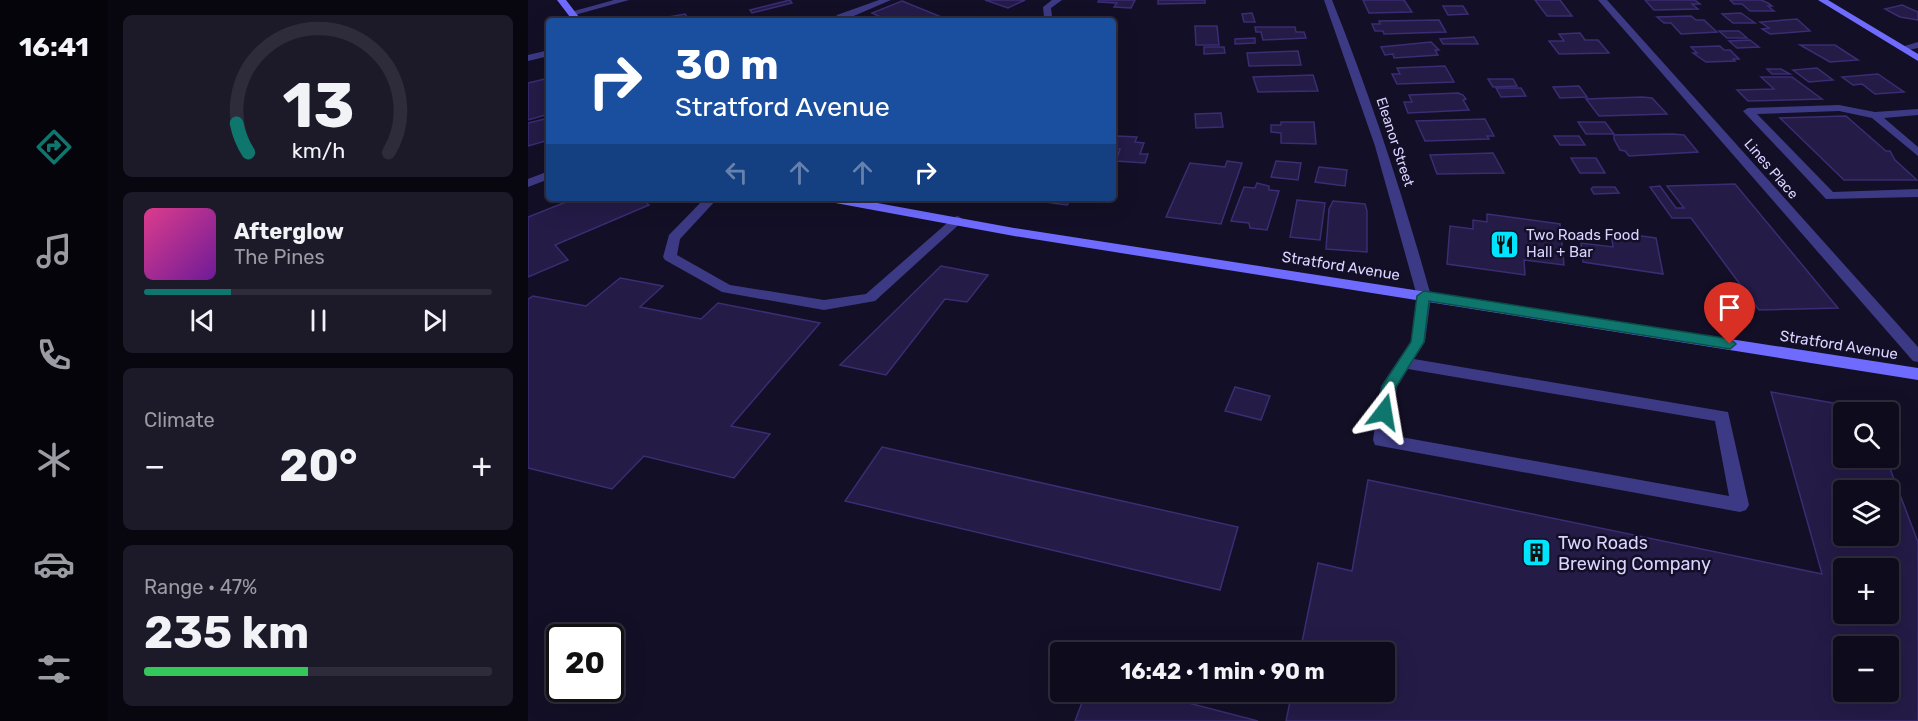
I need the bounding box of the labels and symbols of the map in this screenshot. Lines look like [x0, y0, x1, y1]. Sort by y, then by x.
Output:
street label: Eleanor Street [1373, 95, 1418, 189]
street label: Lines Place [1740, 136, 1802, 203]
place label: Two Roads Food Hall + Bar [1526, 226, 1639, 261]
restaurant icon: Two Roads Food Hall + Bar [1489, 228, 1521, 260]
street label: Stratford Avenue [1281, 248, 1401, 284]
pin [1704, 282, 1755, 344]
street label: Stratford Avenue [1779, 327, 1899, 363]
position arrow [1352, 380, 1416, 444]
place label: Two Roads Brewing Company [1558, 532, 1711, 575]
building icon: Two Roads Brewing Company [1521, 537, 1553, 569]
speed limit sign: 20 [546, 624, 624, 702]

